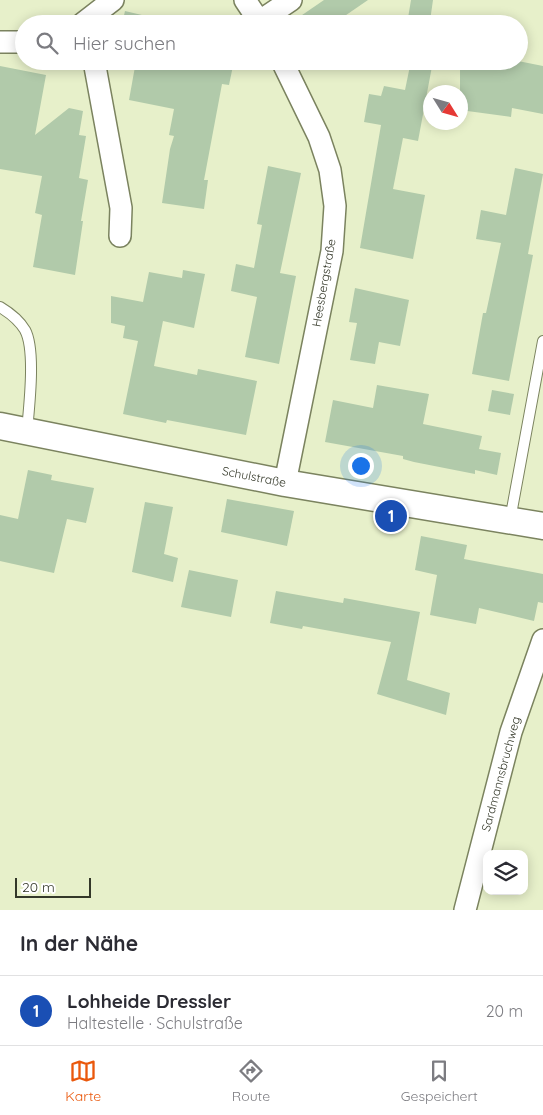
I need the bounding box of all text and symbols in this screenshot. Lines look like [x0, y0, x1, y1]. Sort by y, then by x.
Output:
search box [15, 15, 528, 70]
icon: search [33, 29, 61, 57]
text: Hier suchen [73, 31, 176, 55]
north arrow [423, 85, 468, 130]
street label: Heesbergstraße [308, 237, 339, 328]
your location [348, 453, 374, 479]
street label: Schulstraße [221, 463, 288, 490]
pin: 1 [375, 497, 407, 535]
street label: Sardmannsbruchweg [478, 715, 523, 833]
map controls [483, 850, 528, 895]
button: layers [483, 850, 528, 895]
scale bar [15, 875, 91, 898]
text: 20 m [22, 878, 55, 896]
text: In der Nähe [20, 930, 138, 956]
text: Lohheide Dressler [67, 989, 231, 1013]
text: 1 [33, 1001, 39, 1021]
text: 20 m [486, 1001, 523, 1021]
text: Haltestelle · Schulstraße [67, 1013, 243, 1033]
tab: Karte [65, 1057, 101, 1105]
tab: Route [232, 1057, 270, 1105]
tab: Gespeichert [401, 1057, 478, 1105]

